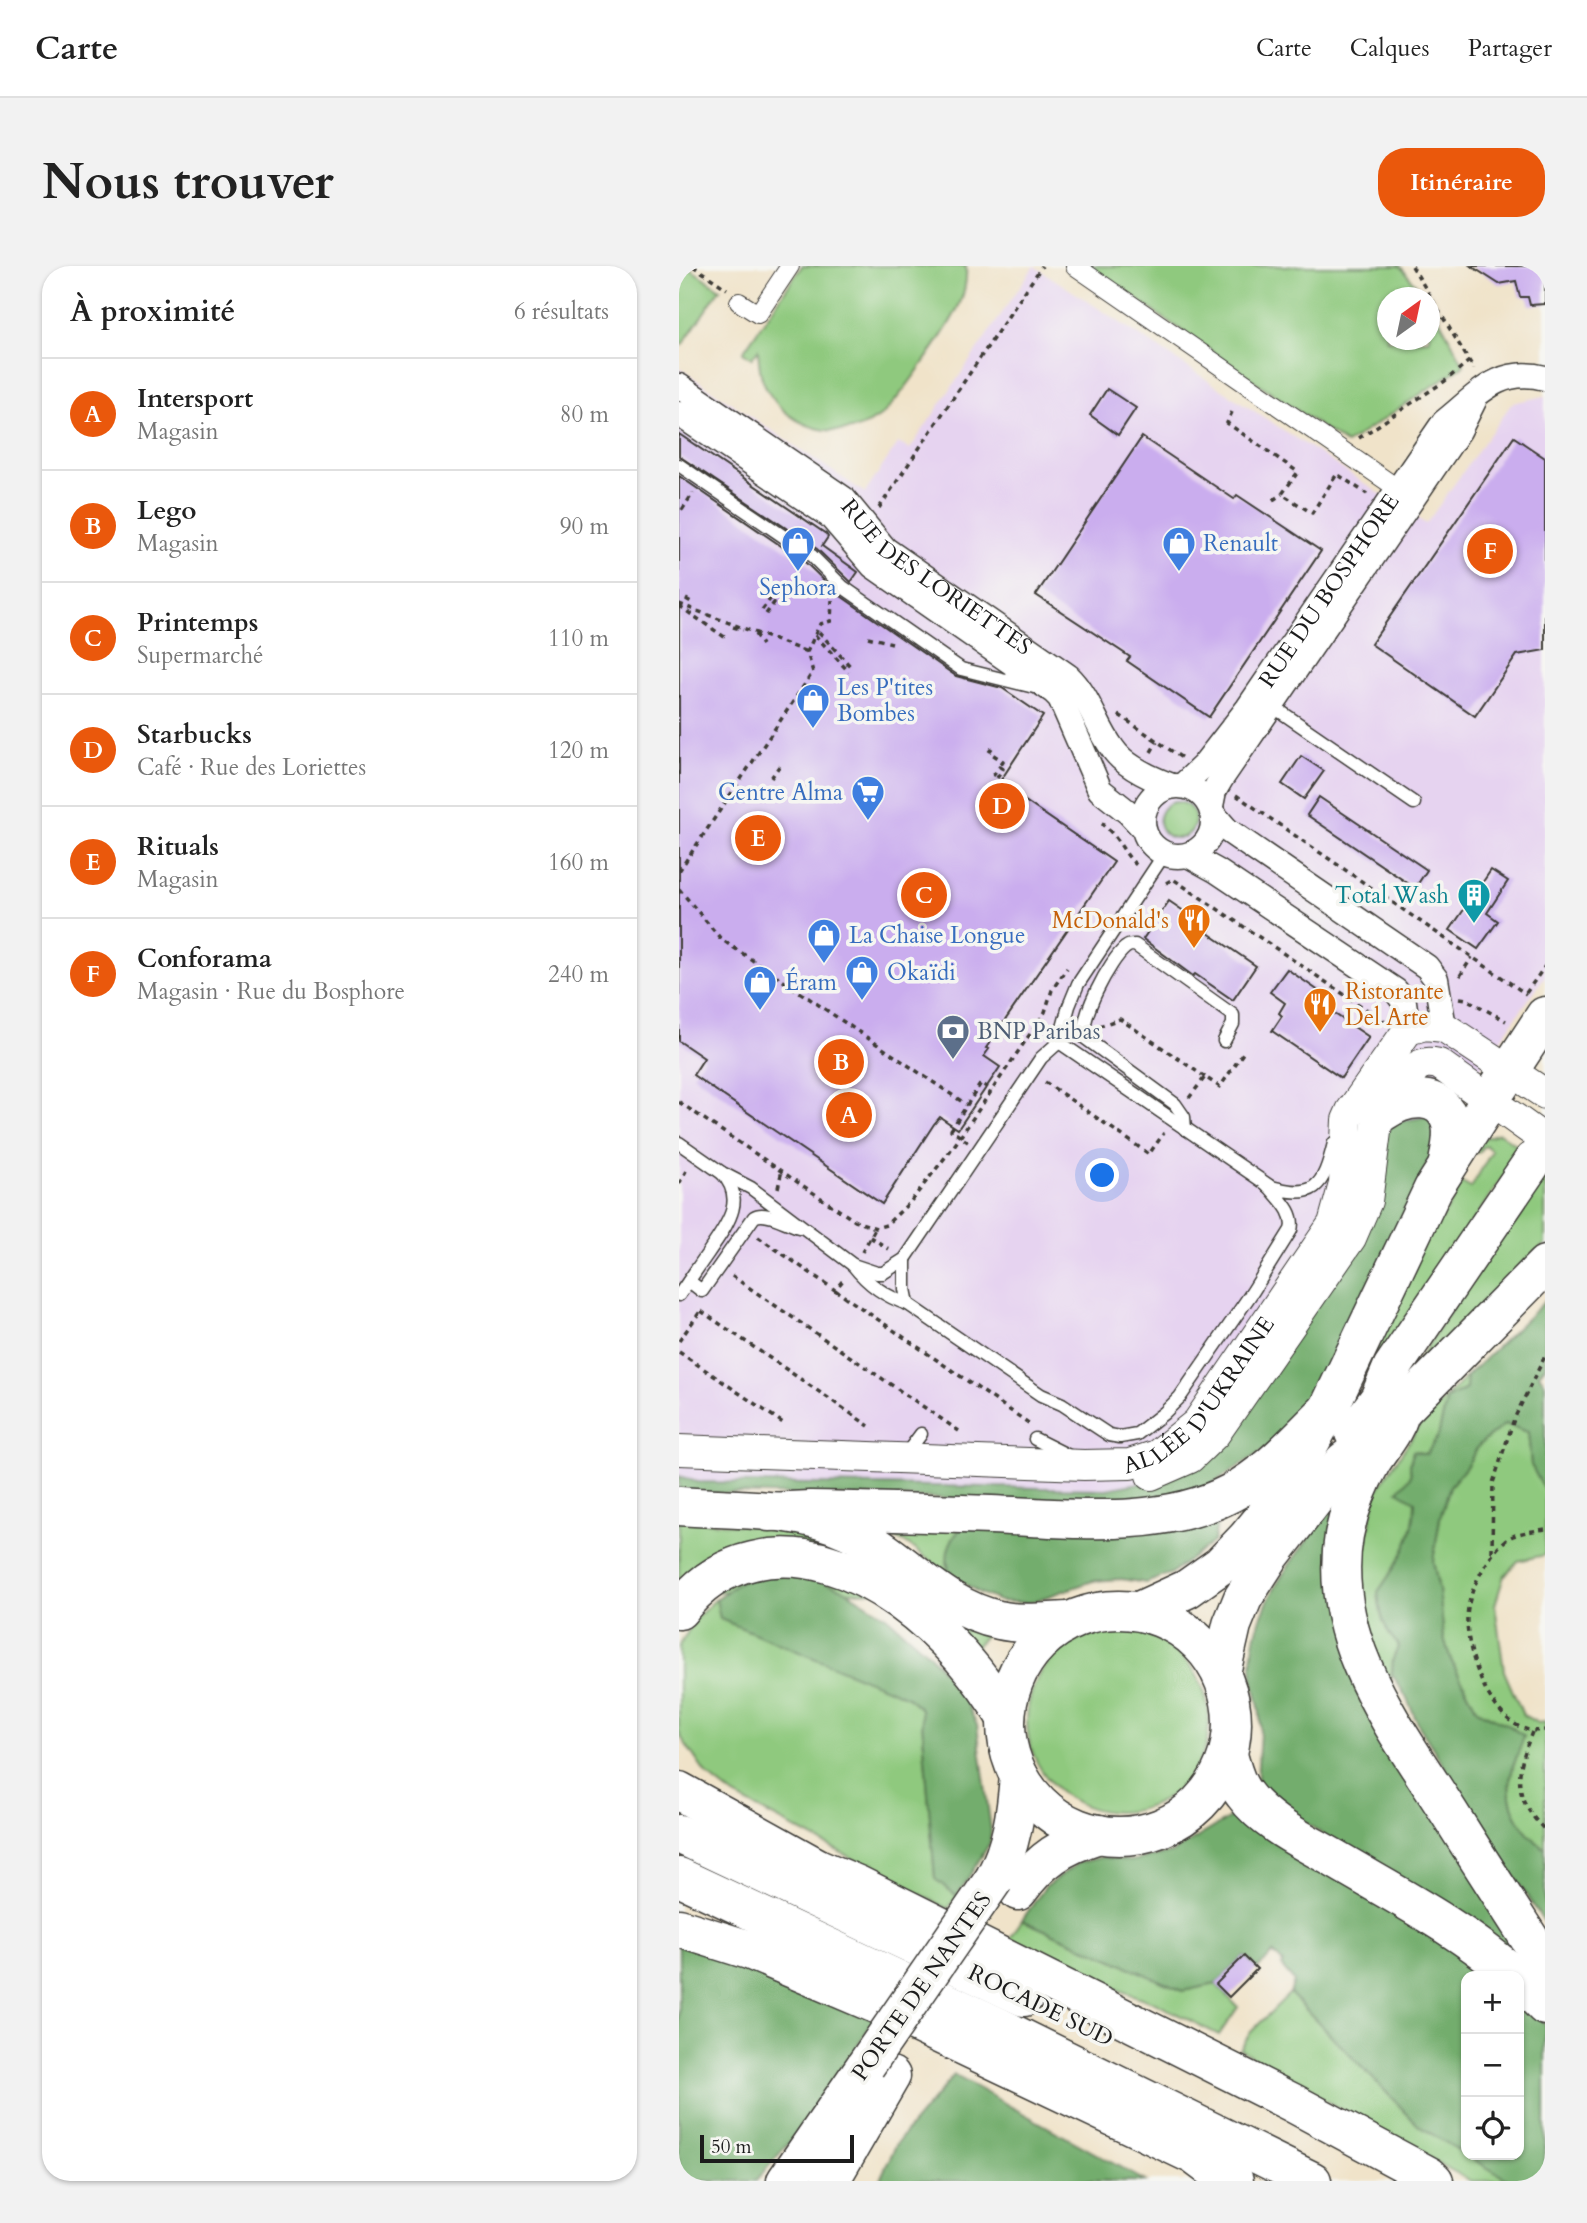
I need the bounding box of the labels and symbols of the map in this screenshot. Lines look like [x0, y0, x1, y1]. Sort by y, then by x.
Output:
north arrow [1377, 287, 1440, 350]
street label: RUE DU BOSPHORE [1252, 488, 1406, 694]
street label: RUE DES LORIETTES [834, 492, 1038, 662]
shop icon: Sephora [779, 524, 817, 573]
shop icon: Renault [1160, 524, 1198, 573]
pin: F [1467, 525, 1513, 577]
place label: Renault [1203, 528, 1278, 559]
place label: Sephora [759, 572, 837, 603]
place label: Les P'tites Bombes [837, 672, 933, 729]
shop icon: Les P'tites Bombes [794, 681, 832, 730]
supermarket icon: Centre Alma [849, 773, 887, 822]
place label: Centre Alma [718, 777, 843, 808]
pin: D [979, 780, 1025, 832]
pin: E [735, 812, 781, 864]
pin: C [901, 869, 947, 921]
building icon: Total Wash [1455, 876, 1493, 925]
place label: Total Wash [1335, 880, 1449, 911]
restaurant icon: McDonald's [1175, 901, 1213, 950]
place label: McDonald's [1052, 905, 1169, 936]
shop icon: La Chaise Longue [805, 916, 843, 965]
place label: La Chaise Longue [849, 920, 1025, 951]
shop icon: Okaïdi [843, 953, 881, 1002]
place label: Okaïdi [887, 957, 956, 988]
shop icon: Éram [741, 963, 779, 1012]
place label: Éram [785, 967, 838, 998]
place label: Ristorante Del Arte [1345, 976, 1444, 1033]
restaurant icon: Ristorante Del Arte [1301, 985, 1339, 1034]
bank icon: BNP Paribas [934, 1012, 972, 1061]
place label: BNP Paribas [977, 1016, 1100, 1047]
pin: B [818, 1036, 864, 1088]
pin: A [826, 1089, 872, 1141]
your location [1085, 1158, 1119, 1192]
street label: ALLÉE D'UKRAINE [1119, 1310, 1281, 1481]
street label: PORTE DE NANTES [844, 1886, 998, 2087]
street label: ROCADE SUD [963, 1957, 1118, 2054]
scale bar [700, 2132, 854, 2164]

